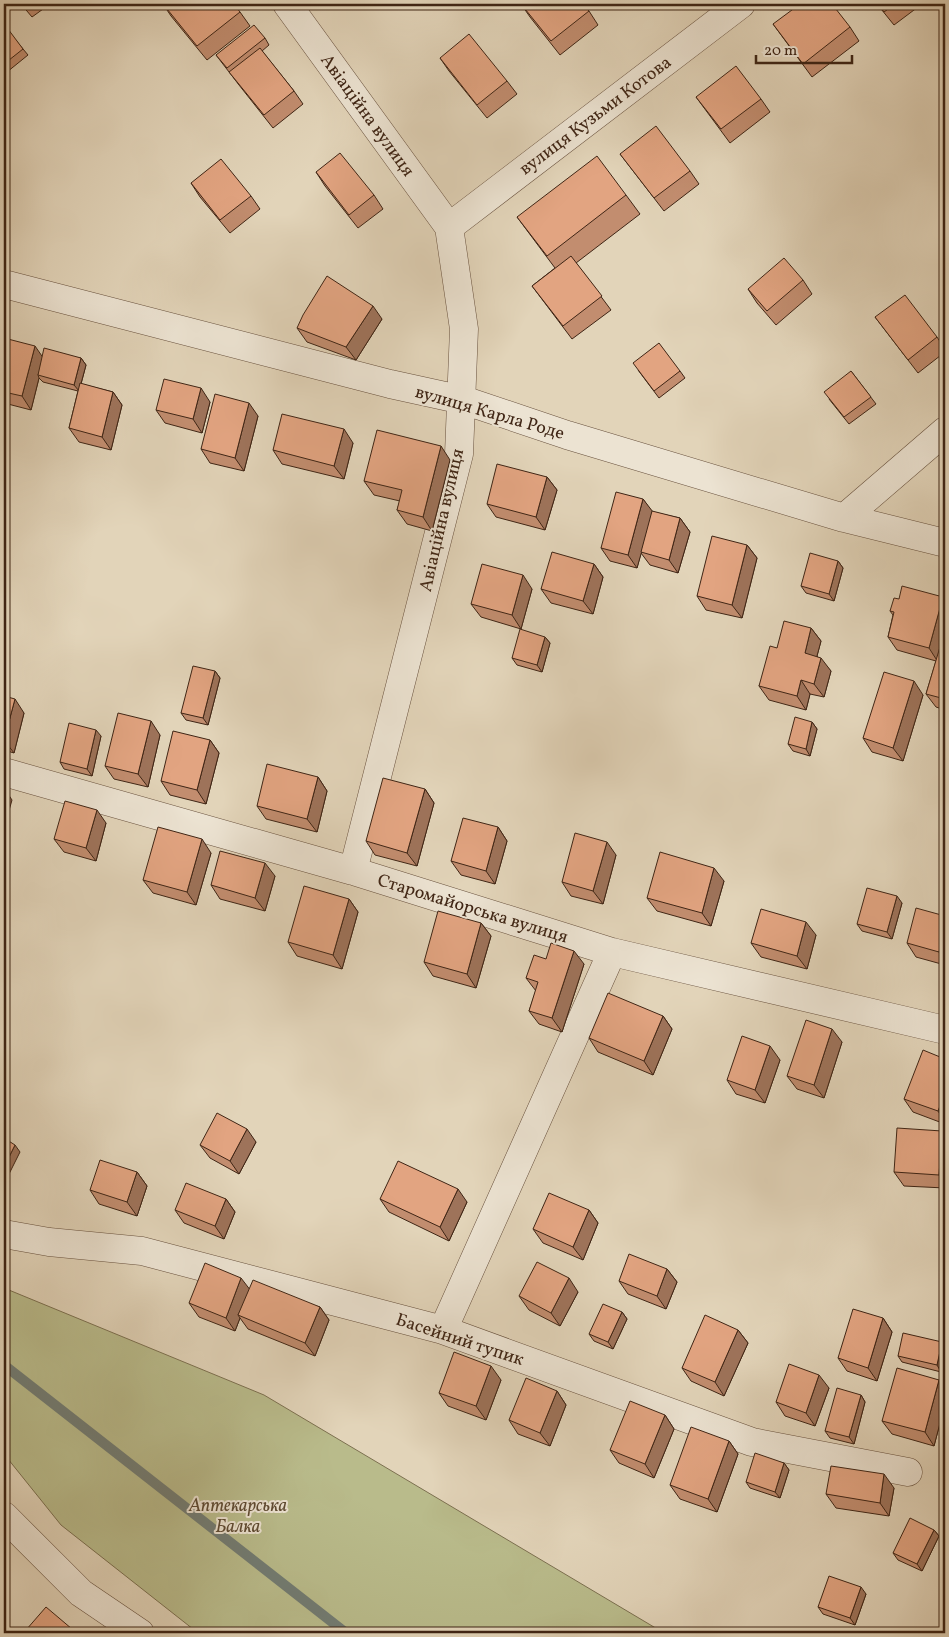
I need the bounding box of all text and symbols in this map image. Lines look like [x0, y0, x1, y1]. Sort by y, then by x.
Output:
scale bar [756, 32, 853, 64]
text: 20 m [764, 41, 797, 62]
street label: Авіаційна вулиця [314, 49, 420, 182]
street label: вулиця Кузьми Котова [515, 51, 677, 182]
street label: вулиця Карла Роде [412, 380, 567, 447]
street label: Авіаційна вулиця [414, 446, 471, 594]
street label: Старомайорська вулиця [374, 869, 571, 950]
street label: Басейний тупик [392, 1308, 527, 1373]
park label: Аптекарська Балка [188, 1494, 287, 1540]

